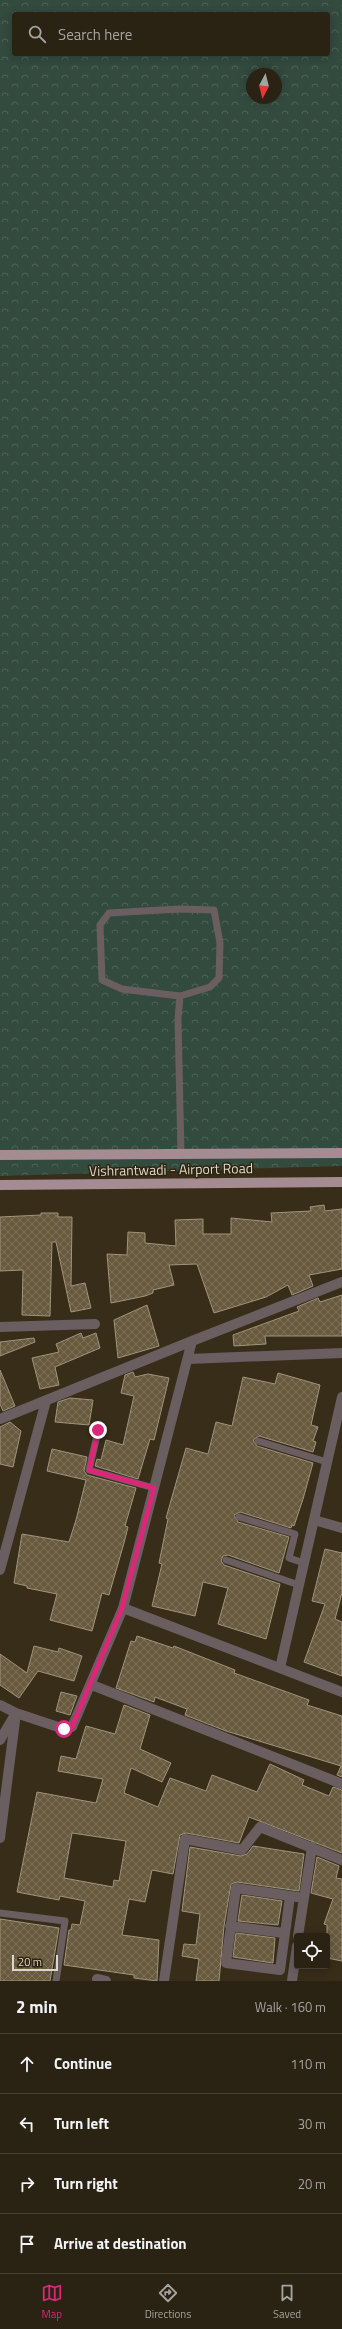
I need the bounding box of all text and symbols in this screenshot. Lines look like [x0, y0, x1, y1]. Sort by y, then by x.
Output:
search box [12, 12, 330, 56]
icon: search [26, 23, 48, 45]
text: Search here [58, 23, 132, 46]
north arrow [246, 68, 282, 104]
street label: Vishrantwadi - Airport Road [89, 1157, 253, 1181]
route end [89, 1421, 107, 1439]
route start [55, 1720, 73, 1738]
map controls [294, 1933, 330, 1969]
button: locate [294, 1933, 330, 1969]
scale bar [12, 1953, 58, 1972]
text: 20 m [18, 1954, 42, 1970]
text: 2 min [16, 1994, 57, 2020]
text: Walk · 160 m [255, 1997, 326, 2017]
text: Continue [54, 2052, 112, 2075]
icon: ahead [16, 2053, 38, 2075]
text: 110 m [290, 2054, 326, 2074]
text: Turn left [54, 2112, 109, 2135]
icon: left [16, 2113, 38, 2135]
text: 30 m [298, 2114, 326, 2134]
text: Turn right [54, 2172, 118, 2195]
icon: right [16, 2173, 38, 2195]
text: 20 m [298, 2174, 326, 2194]
text: Arrive at destination [54, 2232, 187, 2255]
icon: arrive [16, 2233, 38, 2255]
tab: Map [41, 2282, 63, 2322]
tab: Directions [145, 2282, 191, 2322]
tab: Saved [273, 2282, 301, 2322]

